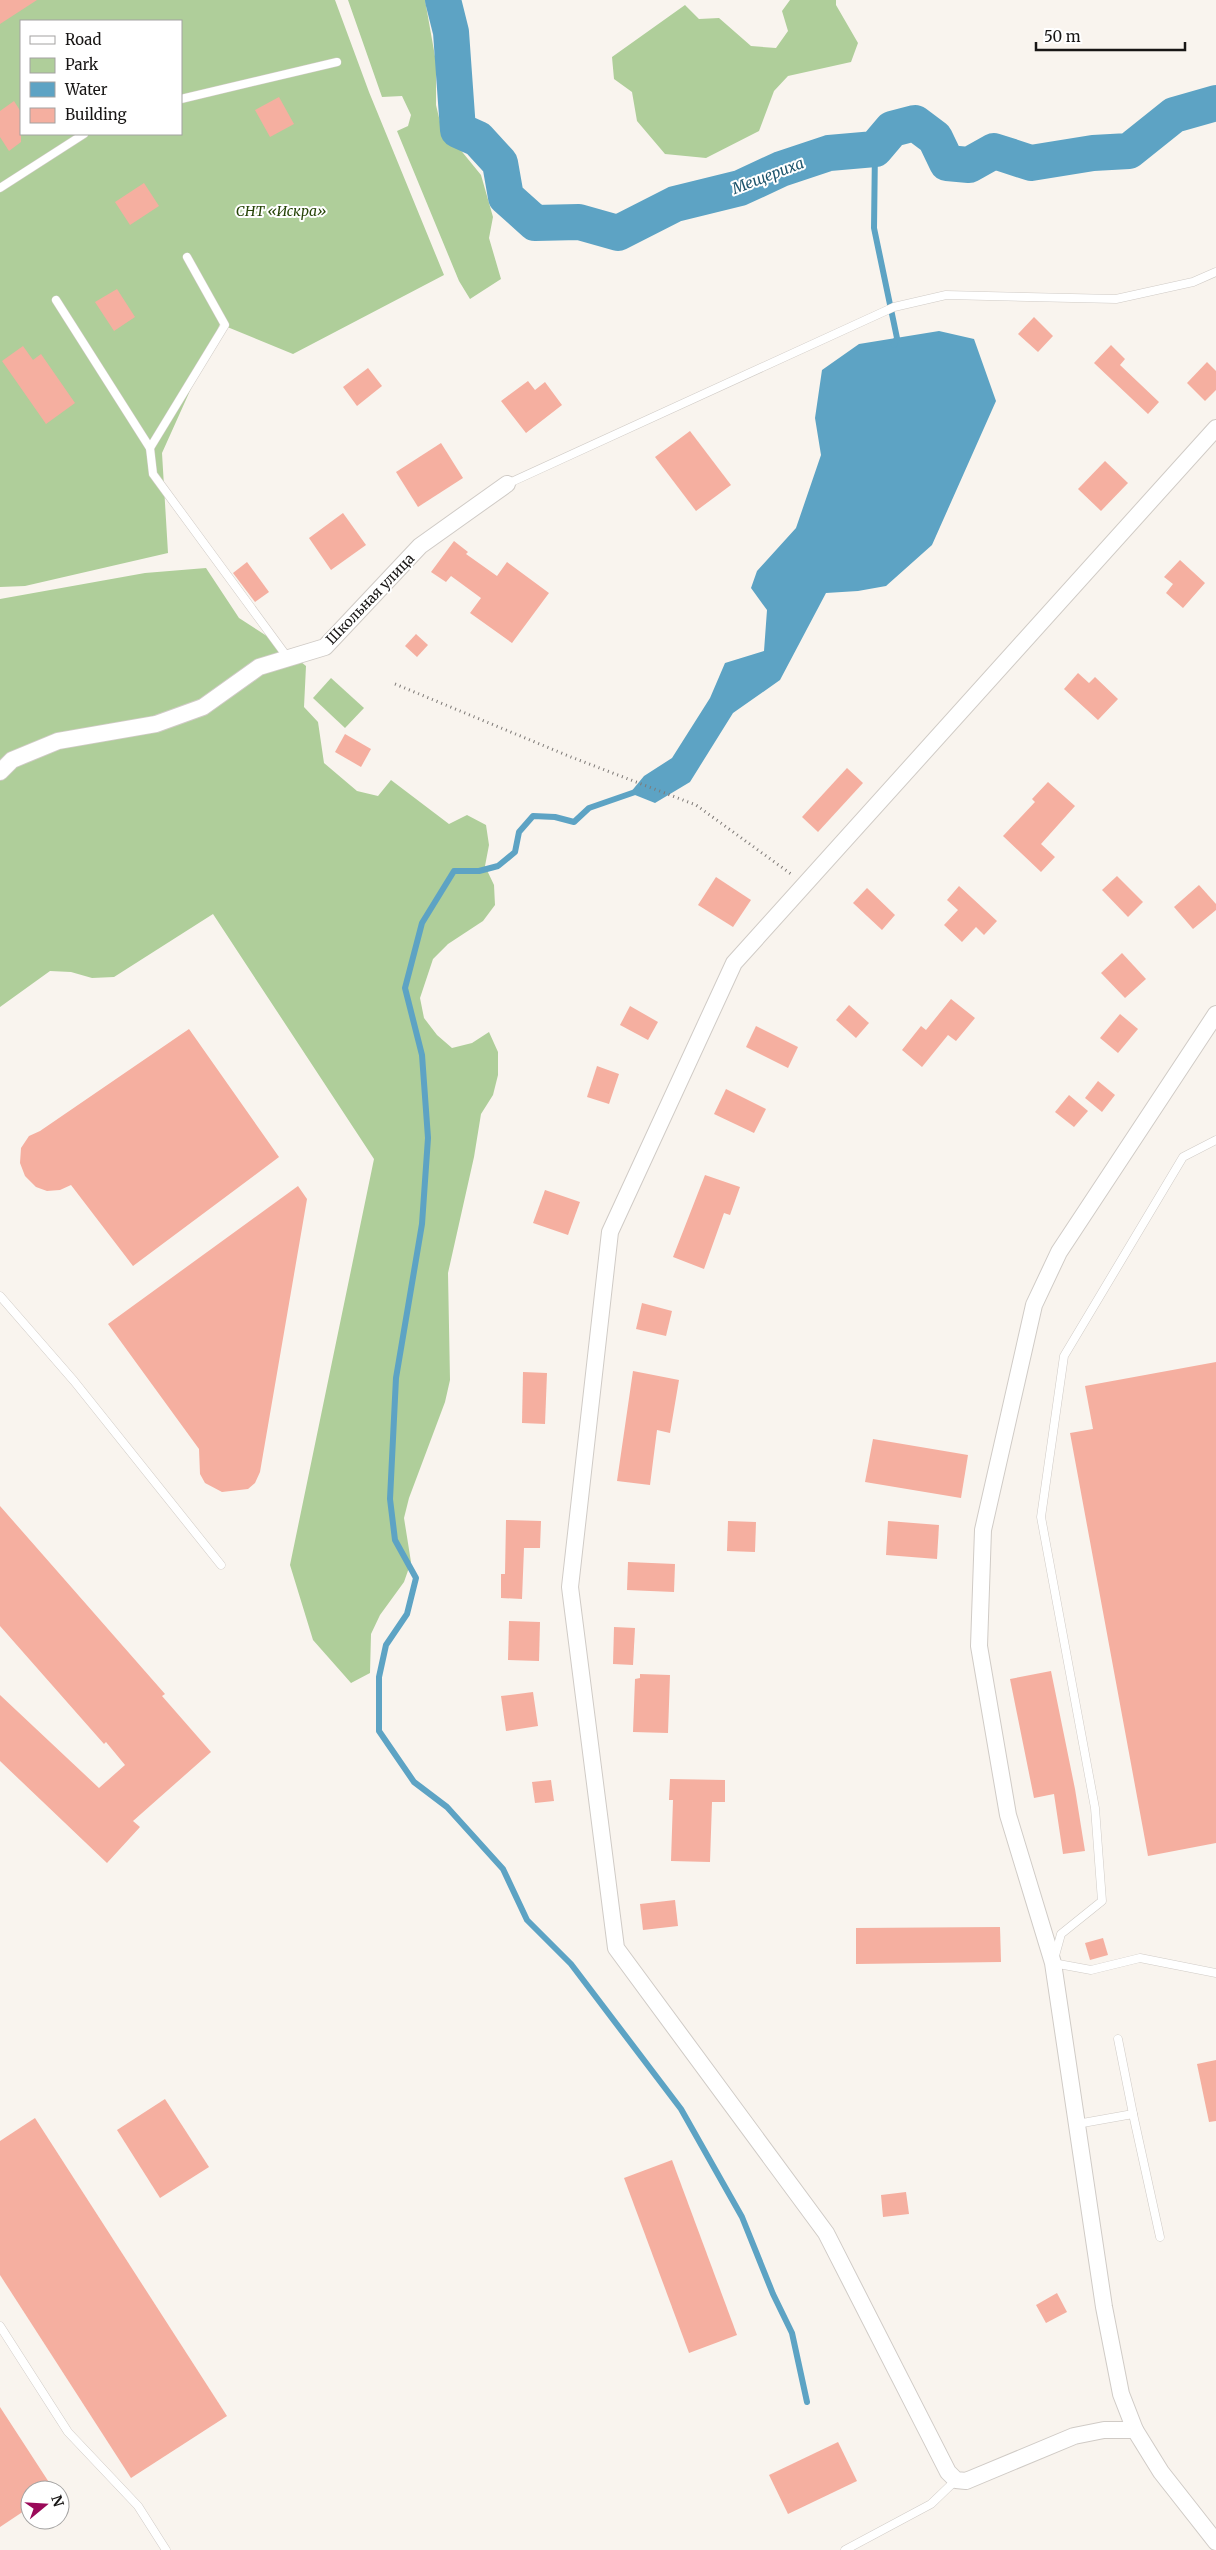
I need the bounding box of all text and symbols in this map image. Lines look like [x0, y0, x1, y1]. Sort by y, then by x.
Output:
legend [20, 20, 182, 135]
scale bar [1036, 20, 1185, 52]
text: 50 m [1044, 27, 1081, 46]
text: Road [65, 30, 101, 49]
text: Park [65, 55, 99, 74]
text: Water [64, 80, 108, 99]
text: Building [65, 105, 127, 124]
water label: Мещериха [728, 153, 807, 198]
park label: СНТ «Искра» [236, 202, 326, 220]
street label: Школьная улица [322, 549, 418, 648]
north arrow [20, 2480, 70, 2530]
text: N [47, 2493, 68, 2509]

